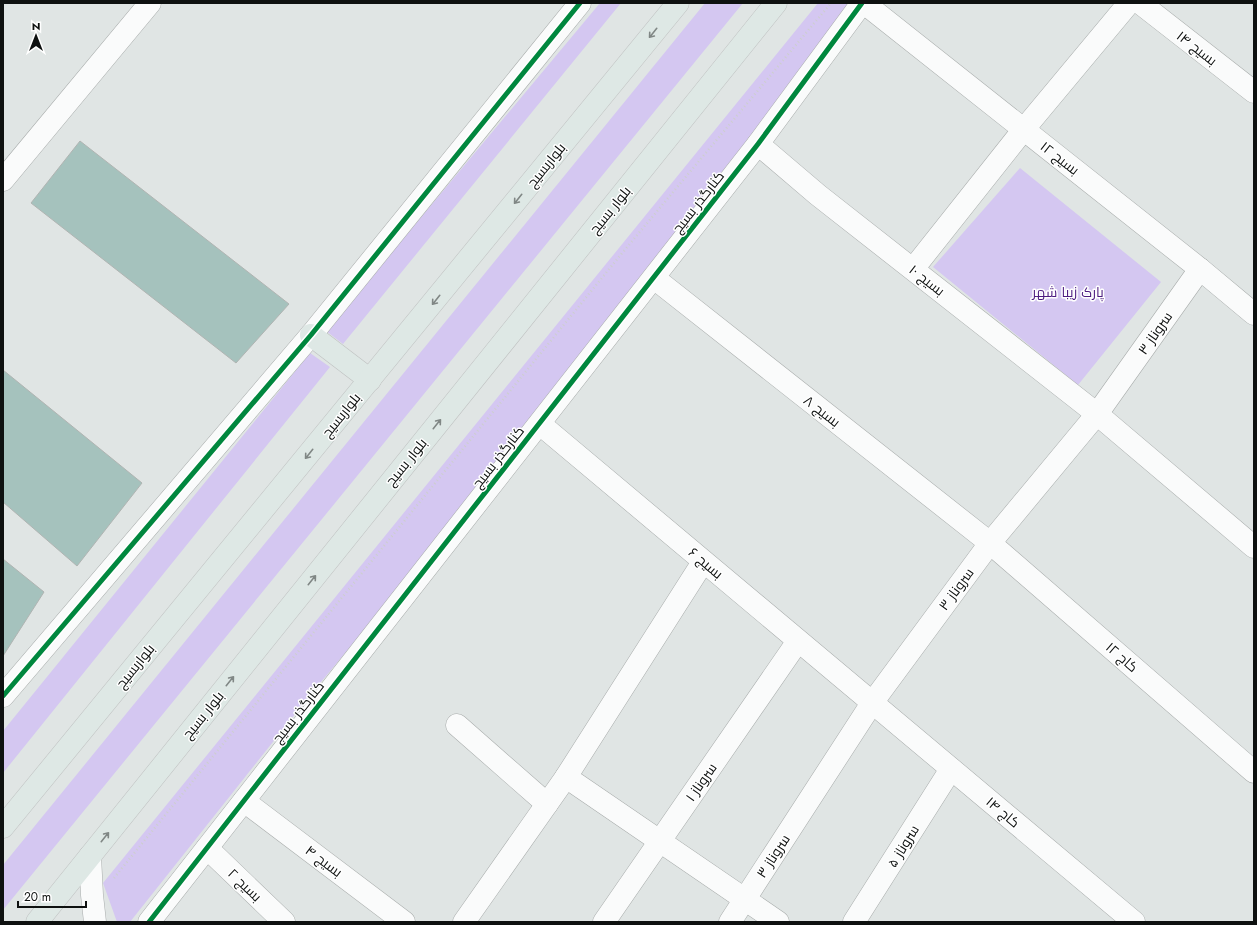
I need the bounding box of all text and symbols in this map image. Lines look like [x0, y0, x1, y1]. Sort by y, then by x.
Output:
north arrow [16, 16, 56, 56]
text: N [32, 18, 40, 34]
street label: بسیج ۱۴ [1173, 26, 1221, 70]
one-way arrow [649, 28, 658, 39]
street label: بسیج ۱۲ [1036, 136, 1084, 180]
street label: بلواربسیج [522, 138, 570, 192]
street label: کنارگذر بسیج [667, 167, 729, 237]
street label: بلوار بسیج [584, 182, 636, 238]
one-way arrow [514, 194, 523, 204]
street label: بسیج ۱۰ [905, 260, 949, 300]
park label: پارک زیبا شهر [1031, 282, 1104, 302]
one-way arrow [431, 294, 440, 305]
street label: سروناز ۳ [1133, 307, 1177, 359]
street label: بلواربسیج [317, 388, 365, 442]
street label: بسیج ۸ [799, 390, 845, 432]
one-way arrow [433, 419, 442, 430]
street label: کنارگذر بسیج [467, 422, 529, 492]
street label: بلوار بسیج [380, 434, 432, 490]
one-way arrow [305, 449, 314, 460]
street label: بسیج ۶ [684, 543, 728, 583]
street label: سروناز ۳ [934, 564, 978, 614]
one-way arrow [307, 575, 316, 585]
street label: کاج ۱۲ [1102, 637, 1142, 677]
street label: بلواربسیج [111, 639, 159, 693]
one-way arrow [226, 676, 235, 687]
street label: کنارگذر بسیج [267, 677, 329, 747]
street label: بلوار بسیج [177, 687, 229, 743]
street label: سروناز ۱ [680, 759, 722, 805]
street label: کاج ۱۴ [982, 792, 1024, 832]
street label: سروناز ۵ [882, 821, 924, 871]
street label: سروناز ۳ [751, 830, 795, 882]
one-way arrow [100, 832, 109, 842]
street label: بسیج ۴ [301, 840, 347, 882]
street label: بسیج ۲ [224, 864, 266, 906]
scale bar [18, 883, 86, 909]
text: 20 m [24, 888, 51, 906]

